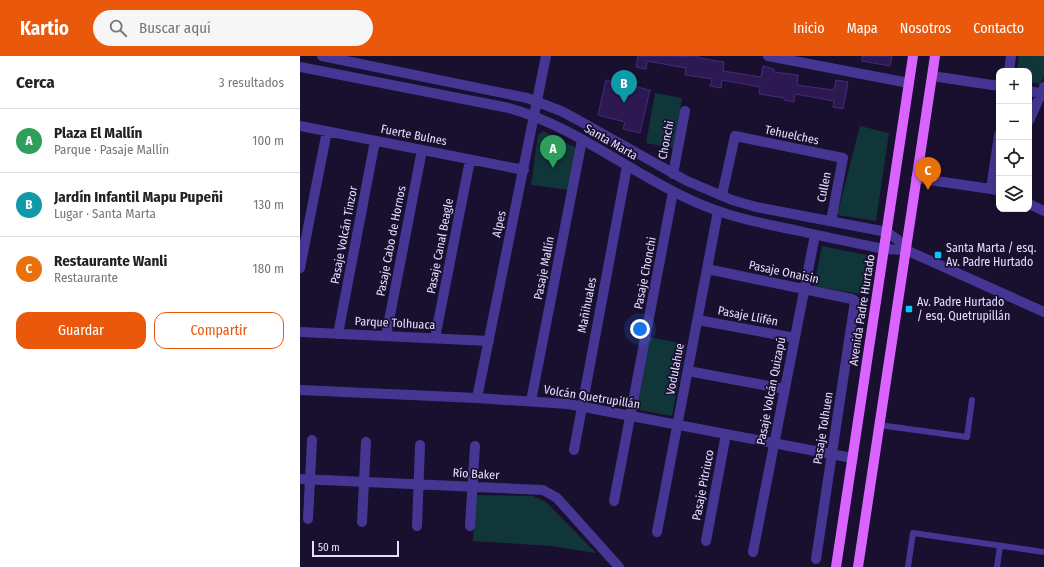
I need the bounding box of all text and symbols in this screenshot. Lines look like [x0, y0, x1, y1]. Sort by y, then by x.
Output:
search box [93, 10, 373, 46]
text: Kartio [20, 17, 69, 40]
icon: search [107, 17, 129, 39]
text: Buscar aquí [139, 19, 211, 37]
text: Inicio [793, 20, 825, 37]
text: Mapa [847, 20, 878, 37]
text: Nosotros [900, 20, 951, 37]
text: Contacto [973, 20, 1024, 37]
map controls [996, 68, 1032, 212]
button: + [996, 68, 1032, 104]
pin: B [611, 70, 637, 103]
text: Cerca [16, 72, 55, 93]
text: 3 resultados [219, 75, 284, 90]
button: − [996, 104, 1032, 140]
street label: Chonchi [655, 119, 677, 161]
street label: Santa Marta [582, 121, 640, 163]
street label: Fuerte Bulnes [380, 122, 448, 148]
street label: Tehuelches [764, 122, 820, 148]
text: Plaza El Mallín [54, 124, 142, 142]
text: A [25, 133, 33, 148]
text: 100 m [252, 133, 284, 148]
pin: A [540, 135, 566, 168]
button: locate [996, 140, 1032, 176]
text: Parque · Pasaje Mallín [54, 142, 169, 157]
pin: C [915, 157, 941, 190]
street label: Cullen [814, 171, 834, 203]
button: layers [996, 176, 1032, 212]
street label: Pasaje Volcán Tinzor [328, 184, 361, 285]
street label: Pasaje Cabo de Hornos [373, 185, 409, 297]
text: Jardín Infantil Mapu Pupeñi [54, 188, 223, 206]
text: B [25, 197, 33, 212]
text: 130 m [253, 197, 284, 212]
street label: Pasaje Canal Beagle [424, 197, 456, 295]
text: Lugar · Santa Marta [54, 206, 156, 221]
street label: Alpes [489, 209, 509, 239]
street label: Pasaje Mallín [531, 235, 557, 301]
street label: Pasaje Chonchi [631, 236, 659, 310]
place label: Santa Marta / esq. Av. Padre Hurtado [946, 241, 1037, 269]
marker: Santa Marta / esq. Av. Padre Hurtado [933, 250, 943, 260]
text: Restaurante Wanli [54, 252, 167, 270]
street label: Avenida Padre Hurtado [846, 253, 878, 367]
street label: Pasaje Onaisin [748, 258, 820, 286]
text: C [26, 261, 32, 276]
text: 180 m [253, 261, 284, 276]
text: Restaurante [54, 270, 118, 285]
street label: Mañihuales [575, 276, 599, 334]
place label: Av. Padre Hurtado / esq. Quetrupillán [917, 295, 1010, 323]
street label: Pasaje Llifén [717, 303, 779, 329]
marker: Av. Padre Hurtado / esq. Quetrupillán [904, 304, 914, 314]
button: Guardar [16, 312, 146, 349]
button: Compartir [154, 312, 284, 349]
street label: Parque Tolhuaca [354, 314, 436, 332]
your location [630, 319, 650, 339]
street label: Pasaje Volcán Quizapú [754, 336, 788, 446]
street label: Vodulahue [663, 342, 687, 396]
street label: Volcán Quetrupillán [543, 382, 641, 412]
street label: Pasaje Tolhuen [810, 391, 836, 465]
street label: Pasaje Pitriuco [689, 448, 717, 522]
street label: Río Baker [452, 466, 501, 482]
scale bar [312, 539, 399, 558]
text: 50 m [318, 541, 340, 554]

